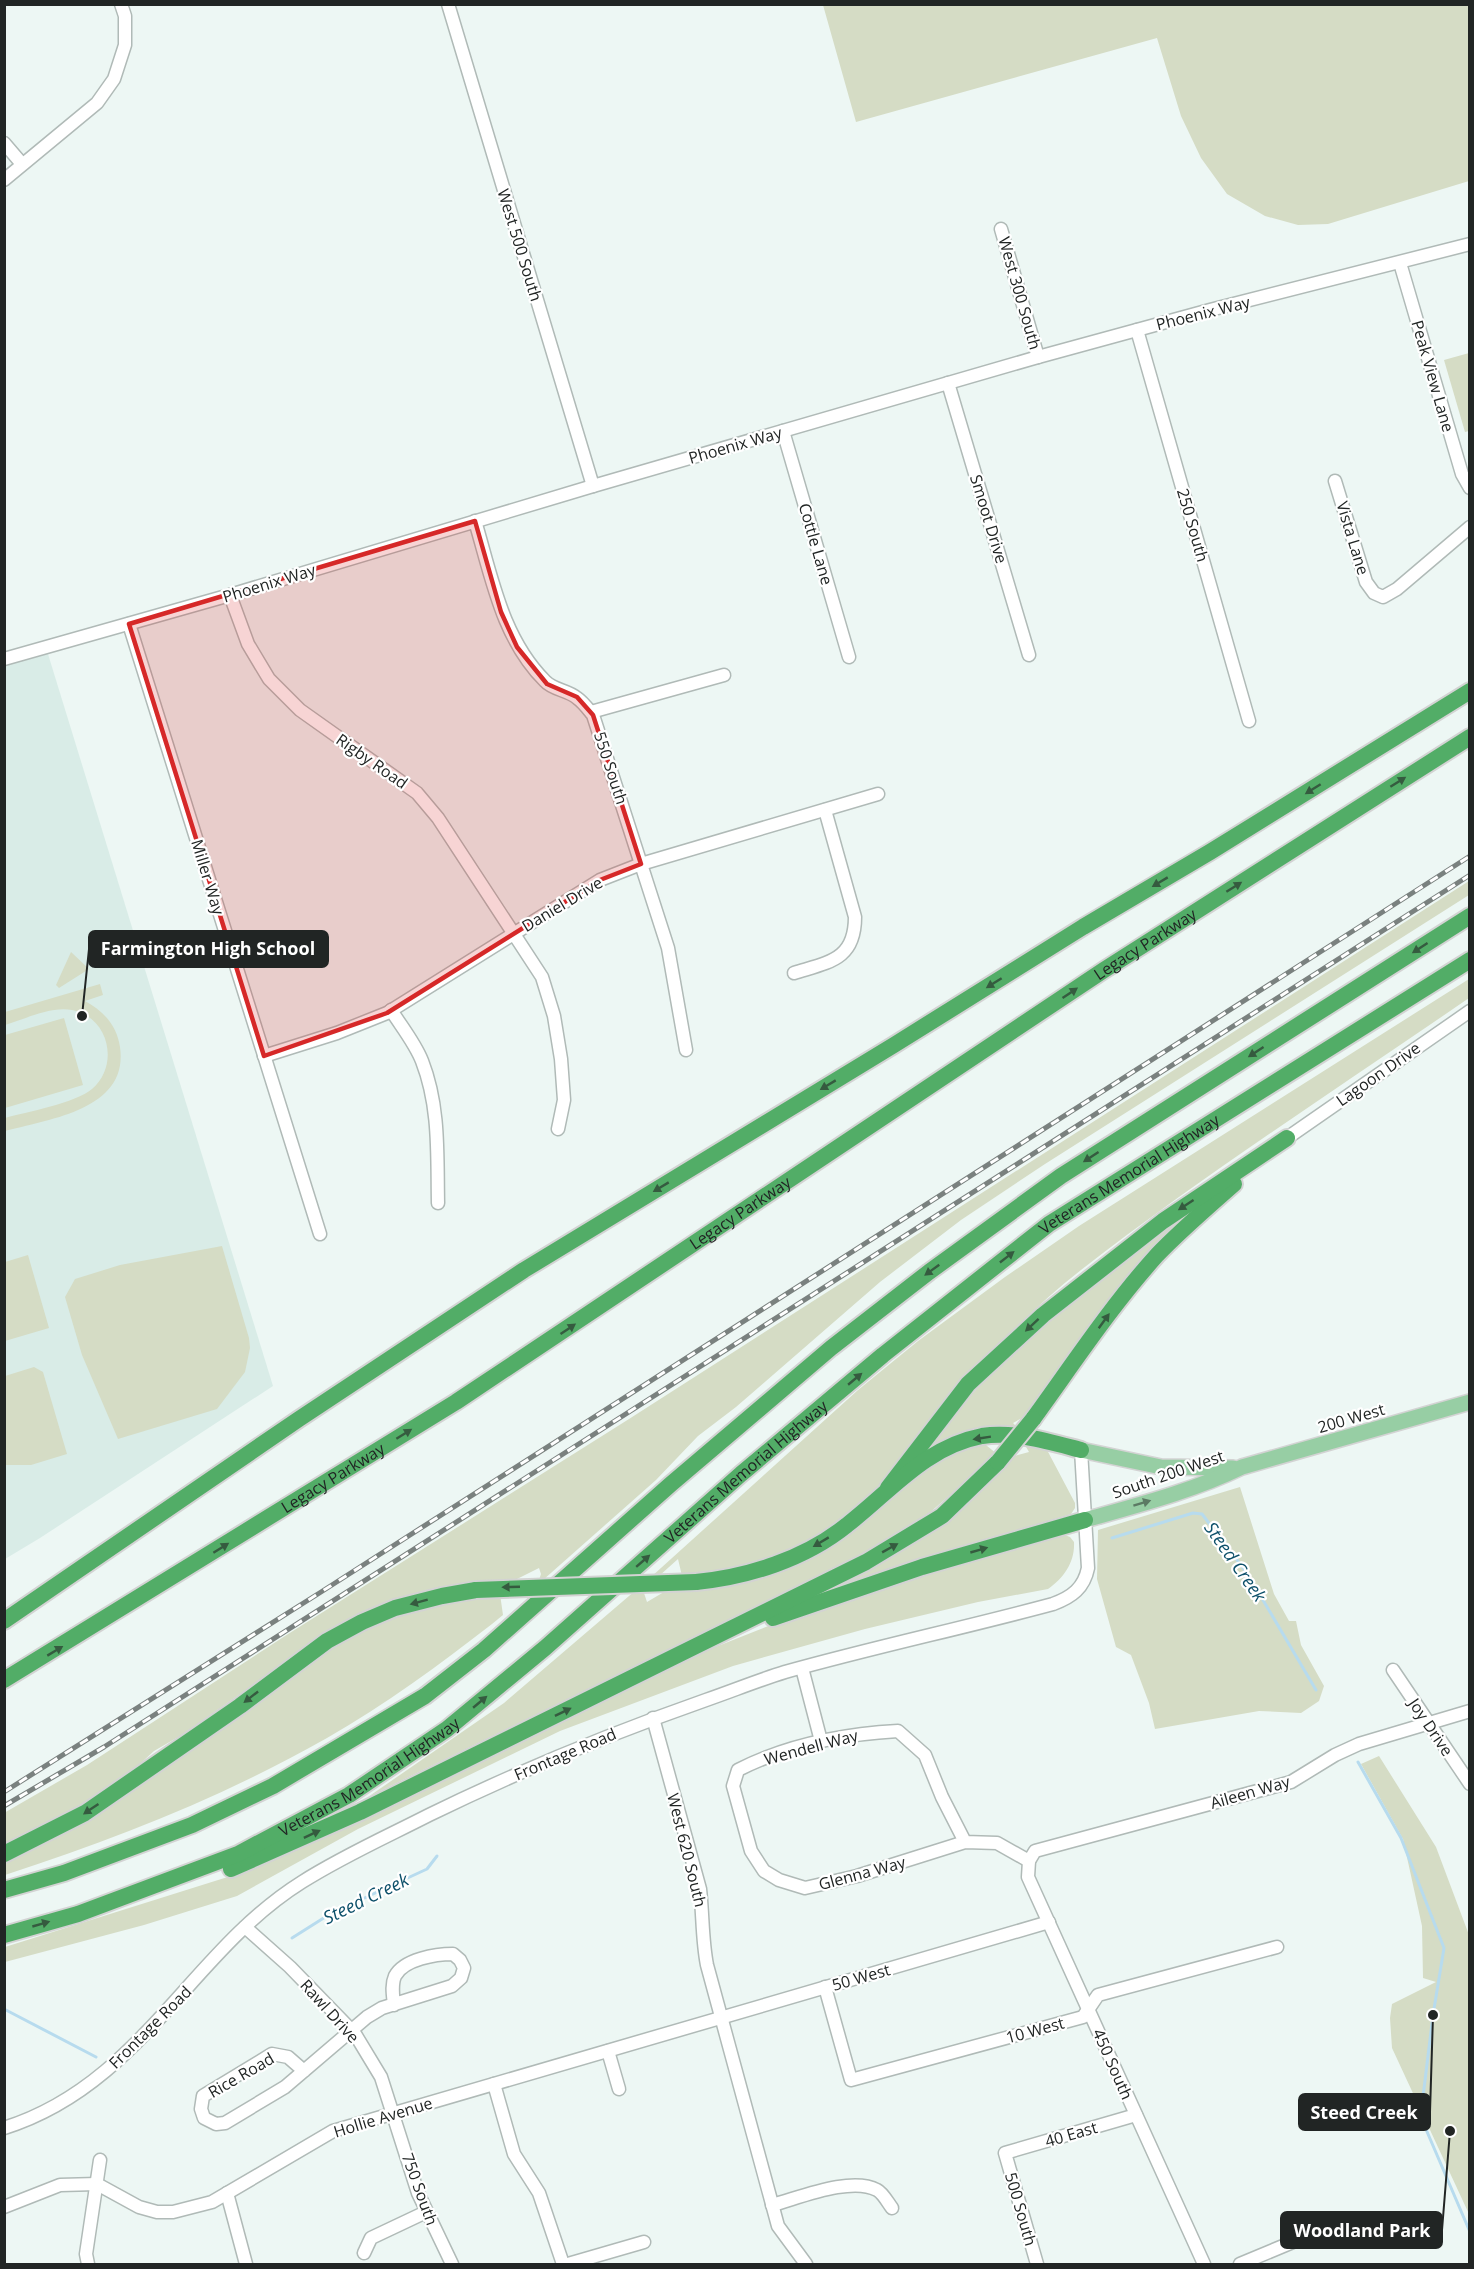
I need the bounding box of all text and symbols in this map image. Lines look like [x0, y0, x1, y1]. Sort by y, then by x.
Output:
street label: West 500 South [492, 186, 548, 304]
street label: West 300 South [993, 234, 1047, 352]
street label: Phoenix Way [1154, 290, 1253, 335]
street label: Peak View Lane [1407, 318, 1459, 434]
street label: Phoenix Way [686, 421, 785, 469]
street label: Smoot Drive [965, 472, 1013, 566]
street label: 250 South [1172, 486, 1214, 564]
street label: Vista Lane [1331, 498, 1375, 578]
street label: Cottle Lane [794, 500, 838, 588]
street label: Phoenix Way [220, 558, 319, 608]
street label: Rigby Road [332, 728, 412, 794]
street label: 550 South [589, 729, 633, 807]
one-way arrow [1390, 777, 1406, 788]
one-way arrow [1305, 783, 1321, 794]
street label: Miller Way [186, 837, 230, 918]
street label: Daniel Drive [517, 871, 607, 937]
one-way arrow [1152, 876, 1168, 887]
one-way arrow [1226, 882, 1242, 893]
street label: Legacy Parkway [1089, 903, 1201, 985]
callout: Farmington High School [89, 931, 328, 967]
text: Farmington High School [101, 936, 315, 960]
one-way arrow [1412, 942, 1428, 953]
one-way arrow [986, 978, 1002, 989]
one-way arrow [1062, 987, 1078, 998]
street label: Lagoon Drive [1331, 1037, 1425, 1111]
one-way arrow [1248, 1047, 1264, 1058]
one-way arrow [820, 1080, 836, 1091]
street label: Veterans Memorial Highway [1034, 1108, 1224, 1239]
one-way arrow [1083, 1152, 1099, 1163]
street label: Legacy Parkway [685, 1170, 796, 1254]
one-way arrow [653, 1181, 669, 1192]
one-way arrow [1177, 1200, 1194, 1211]
one-way arrow [1000, 1251, 1015, 1263]
one-way arrow [924, 1263, 939, 1275]
one-way arrow [1098, 1314, 1110, 1329]
one-way arrow [1025, 1318, 1040, 1331]
one-way arrow [560, 1323, 576, 1335]
one-way arrow [847, 1372, 863, 1385]
street label: Veterans Memorial Highway [659, 1394, 833, 1548]
street label: 200 West [1315, 1398, 1387, 1438]
one-way arrow [396, 1429, 412, 1440]
one-way arrow [973, 1433, 992, 1442]
street label: Legacy Parkway [277, 1437, 389, 1518]
street label: South 200 West [1109, 1445, 1227, 1503]
one-way arrow [1133, 1498, 1151, 1507]
water label: Steed Creek [1199, 1517, 1273, 1607]
one-way arrow [813, 1536, 829, 1547]
one-way arrow [213, 1542, 229, 1553]
one-way arrow [882, 1543, 899, 1553]
one-way arrow [969, 1545, 988, 1555]
one-way arrow [636, 1554, 651, 1568]
one-way arrow [502, 1583, 521, 1592]
one-way arrow [410, 1598, 428, 1607]
one-way arrow [47, 1645, 63, 1656]
one-way arrow [243, 1690, 259, 1703]
street label: Joy Drive [1403, 1692, 1458, 1760]
one-way arrow [472, 1696, 487, 1709]
one-way arrow [554, 1708, 571, 1717]
street label: Veterans Memorial Highway [275, 1712, 465, 1841]
street label: Frontage Road [511, 1723, 619, 1785]
street label: Wendell Way [762, 1724, 861, 1770]
street label: Aileen Way [1208, 1770, 1293, 1814]
street label: West 620 South [662, 1791, 712, 1909]
one-way arrow [83, 1803, 99, 1814]
one-way arrow [303, 1830, 320, 1839]
street label: Glenna Way [816, 1851, 909, 1895]
water label: Steed Creek [319, 1867, 413, 1929]
one-way arrow [32, 1919, 50, 1928]
street label: 50 West [829, 1958, 893, 1996]
street label: Rawl Drive [296, 1974, 364, 2048]
street label: Frontage Road [104, 1981, 196, 2073]
street label: 10 West [1003, 2012, 1067, 2048]
street label: 450 South [1088, 2025, 1138, 2103]
street label: Rice Road [204, 2047, 278, 2103]
street label: Hollie Avenue [331, 2092, 435, 2142]
callout: Steed Creek [1299, 2094, 1430, 2130]
text: Steed Creek [1310, 2100, 1418, 2124]
street label: 40 East [1042, 2116, 1100, 2152]
street label: 750 South [397, 2150, 443, 2228]
street label: 500 South [1000, 2170, 1042, 2248]
callout: Woodland Park [1281, 2212, 1442, 2248]
text: Woodland Park [1294, 2218, 1431, 2242]

